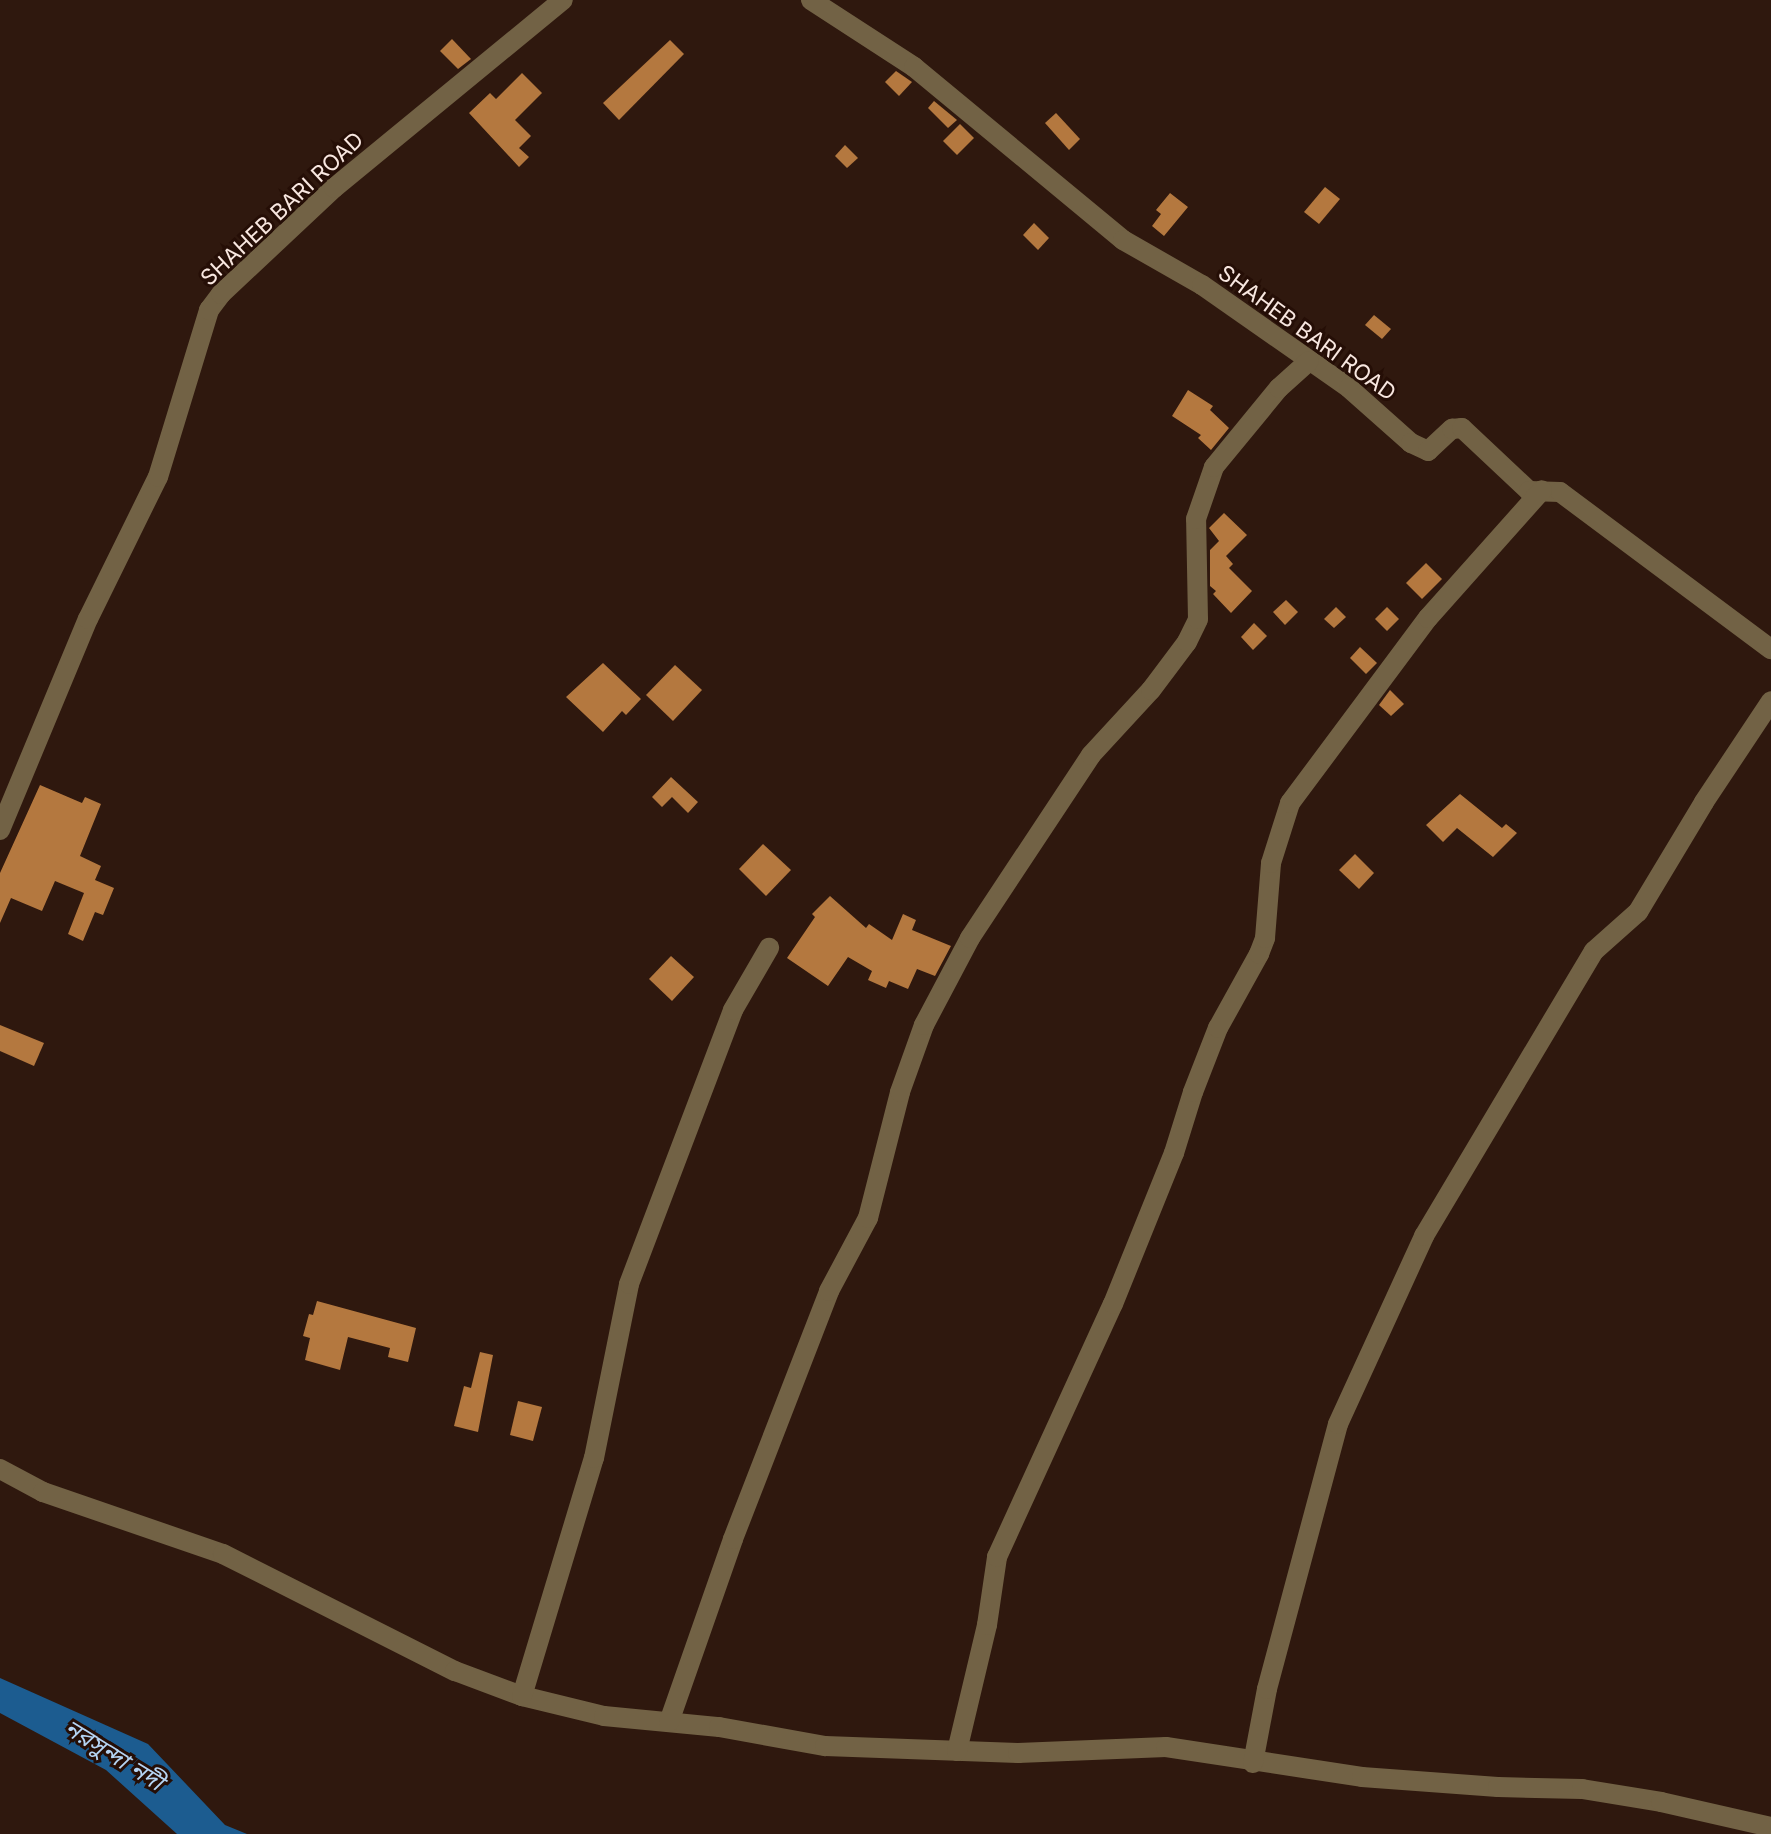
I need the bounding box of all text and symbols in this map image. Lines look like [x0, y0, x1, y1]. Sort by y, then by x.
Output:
street label: SHAHEB BARI ROAD [195, 127, 369, 291]
street label: SHAHEB BARI ROAD [1213, 260, 1401, 406]
water label: নরসুন্দা নদী [59, 1713, 169, 1797]

